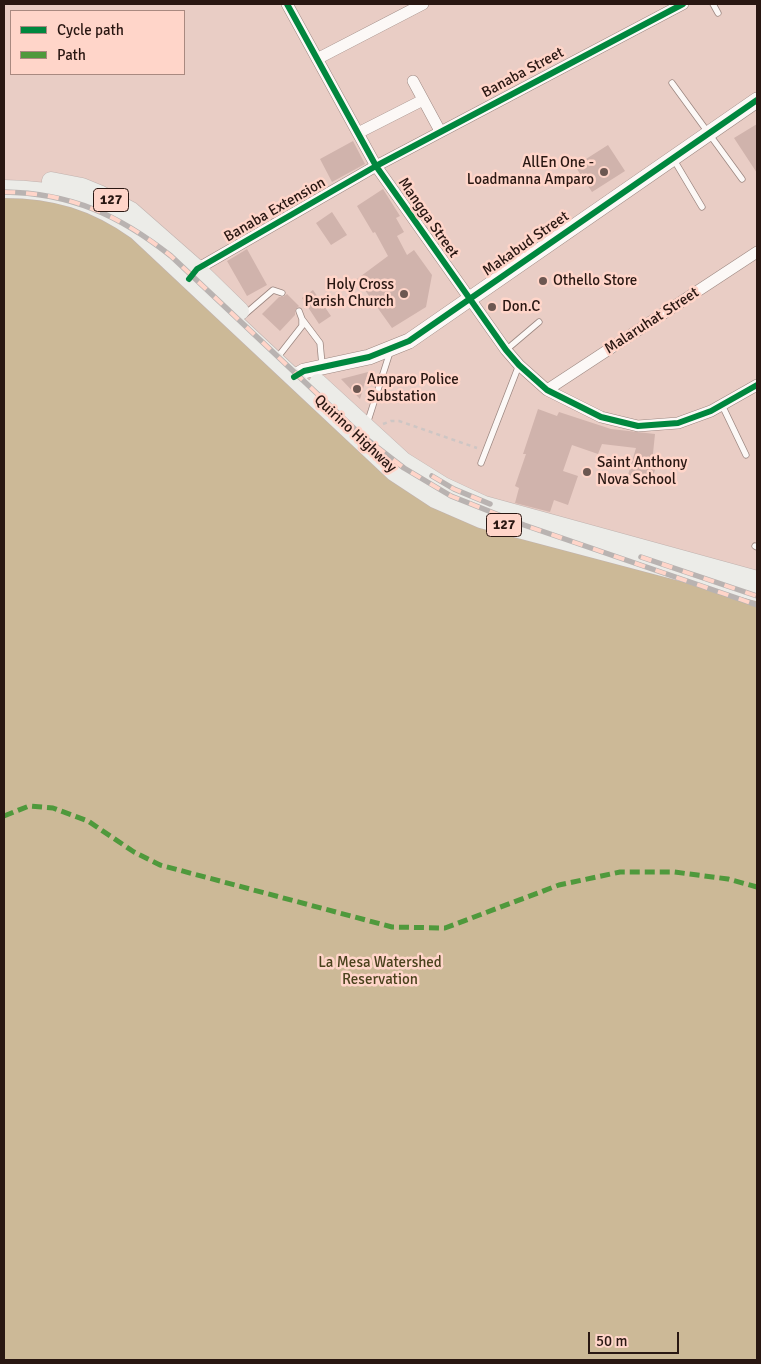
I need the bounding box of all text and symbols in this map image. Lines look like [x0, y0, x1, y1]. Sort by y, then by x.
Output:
legend [10, 10, 185, 75]
text: Cycle path [57, 21, 124, 39]
street label: Banaba Street [479, 44, 567, 102]
text: Path [57, 46, 86, 64]
place label: AllEn One - Loadmanna Amparo [467, 154, 594, 189]
marker: AllEn One - Loadmanna Amparo [598, 166, 610, 178]
street label: Banaba Extension [221, 174, 329, 246]
street label: Mangga Street [394, 174, 462, 262]
road number: 127 [94, 188, 128, 212]
street label: Makabud Street [479, 208, 573, 280]
place label: Othello Store [553, 272, 637, 290]
marker: Othello Store [537, 275, 549, 287]
place label: Holy Cross Parish Church [304, 276, 394, 311]
street label: Malaruhat Street [602, 284, 702, 358]
marker: Holy Cross Parish Church [398, 288, 410, 300]
place label: Don.C [502, 298, 540, 316]
marker: Don.C [486, 301, 498, 313]
place label: Amparo Police Substation [367, 371, 459, 406]
marker: Amparo Police Substation [351, 383, 363, 395]
street label: Quirino Highway [310, 391, 400, 477]
place label: Saint Anthony Nova School [597, 454, 687, 489]
marker: Saint Anthony Nova School [581, 466, 593, 478]
road number: 127 [486, 514, 522, 536]
park label: La Mesa Watershed Reservation [318, 954, 442, 989]
scale bar [591, 1322, 682, 1354]
text: 50 m [596, 1332, 627, 1350]

